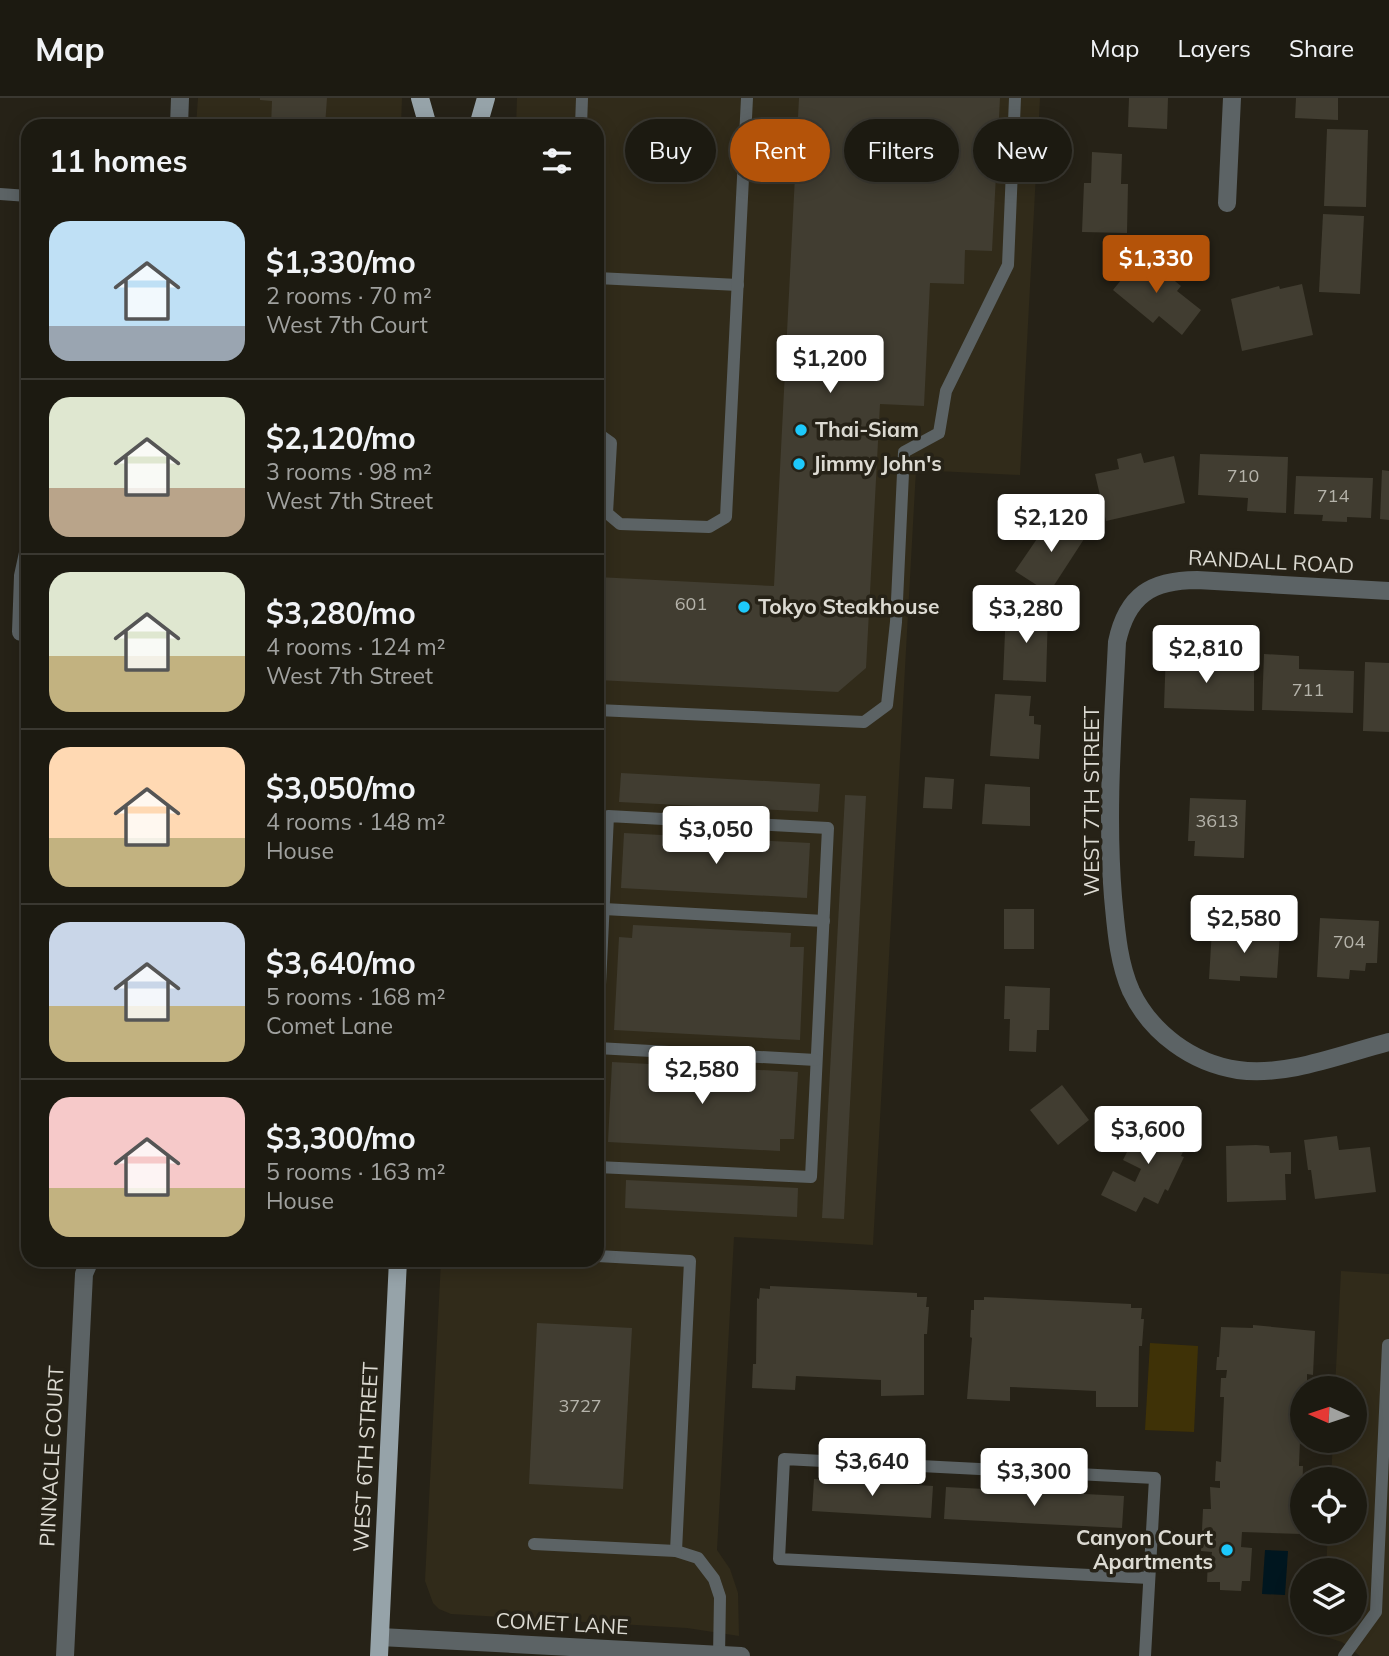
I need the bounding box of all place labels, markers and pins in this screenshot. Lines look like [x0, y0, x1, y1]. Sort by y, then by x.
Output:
pin: $1,330 [1099, 236, 1213, 295]
pin: $1,200 [773, 336, 887, 395]
place label: Thai-Siam [815, 416, 919, 442]
marker: Thai-Siam [793, 422, 809, 438]
place label: Jimmy John's [813, 450, 942, 476]
marker: Jimmy John's [791, 456, 807, 472]
pin: $2,120 [994, 494, 1108, 554]
pin: $3,280 [969, 586, 1083, 645]
place label: Tokyo Steakhouse [758, 593, 939, 619]
marker: Tokyo Steakhouse [736, 599, 752, 615]
pin: $2,810 [1149, 626, 1263, 685]
pin: $3,050 [659, 806, 773, 866]
pin: $2,580 [1187, 896, 1301, 955]
pin: $2,580 [645, 1046, 759, 1106]
pin: $3,600 [1091, 1107, 1205, 1166]
pin: $3,640 [815, 1438, 929, 1498]
pin: $3,300 [977, 1448, 1091, 1508]
place label: Canyon Court Apartments [1076, 1524, 1213, 1574]
marker: Canyon Court Apartments [1219, 1542, 1235, 1558]

